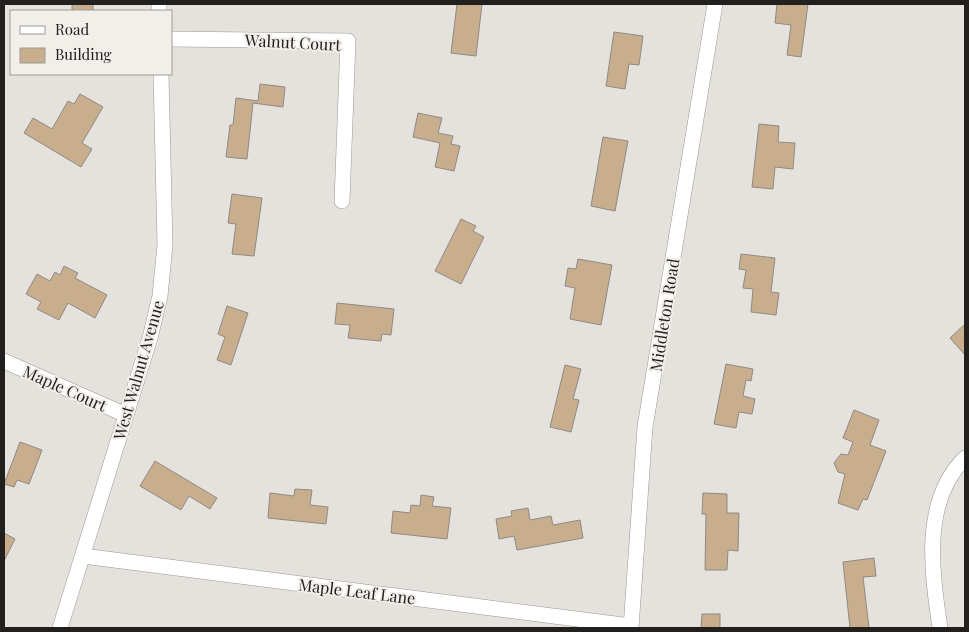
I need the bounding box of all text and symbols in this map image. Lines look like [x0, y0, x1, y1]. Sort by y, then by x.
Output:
legend [10, 10, 172, 75]
text: Road [55, 19, 89, 39]
street label: Walnut Court [243, 29, 342, 55]
text: Building [55, 44, 112, 64]
street label: Middleton Road [645, 257, 683, 373]
street label: West Walnut Avenue [108, 298, 168, 443]
street label: Maple Court [20, 360, 110, 416]
street label: Maple Leaf Lane [297, 573, 417, 609]

